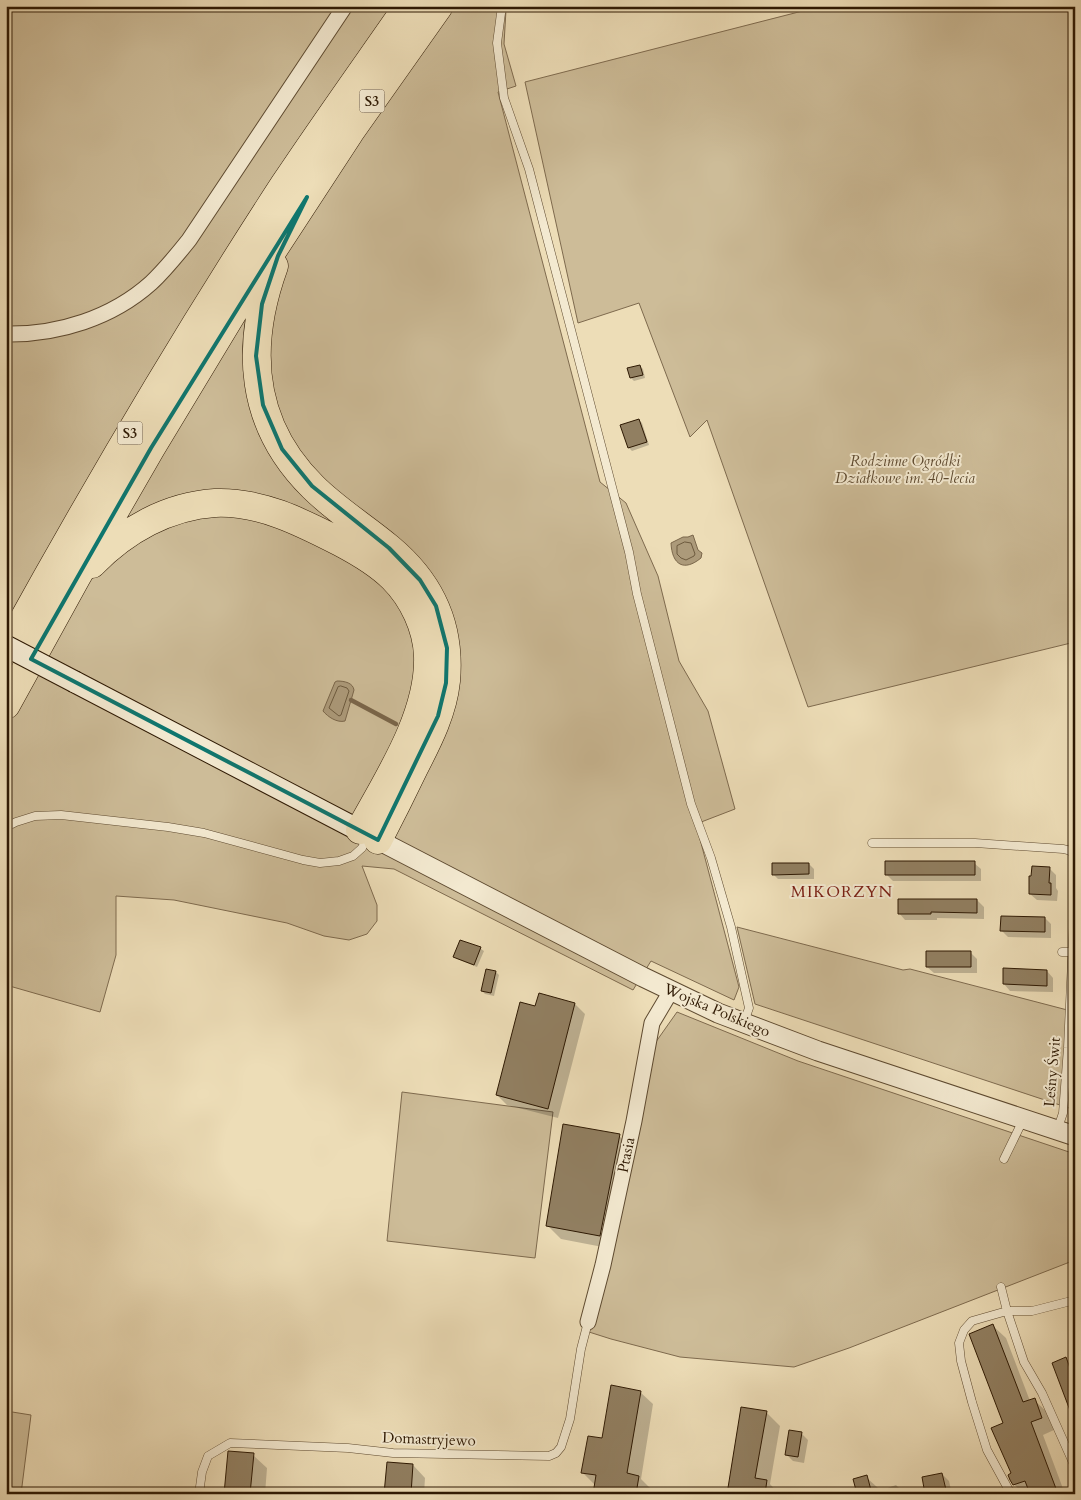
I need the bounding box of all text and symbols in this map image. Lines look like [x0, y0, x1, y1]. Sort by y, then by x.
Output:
road number: S3 [360, 90, 384, 112]
road number: S3 [118, 422, 142, 444]
park label: Rodzinne Ogródki Działkowe im. 40-lecia [835, 451, 975, 488]
district label: MIKORZYN [791, 881, 893, 903]
street label: Wojska Polskiego [660, 978, 773, 1041]
street label: Leśny Świt [1039, 1036, 1065, 1108]
street label: Ptasia [612, 1135, 640, 1175]
street label: Domastryjewo [382, 1427, 476, 1451]

